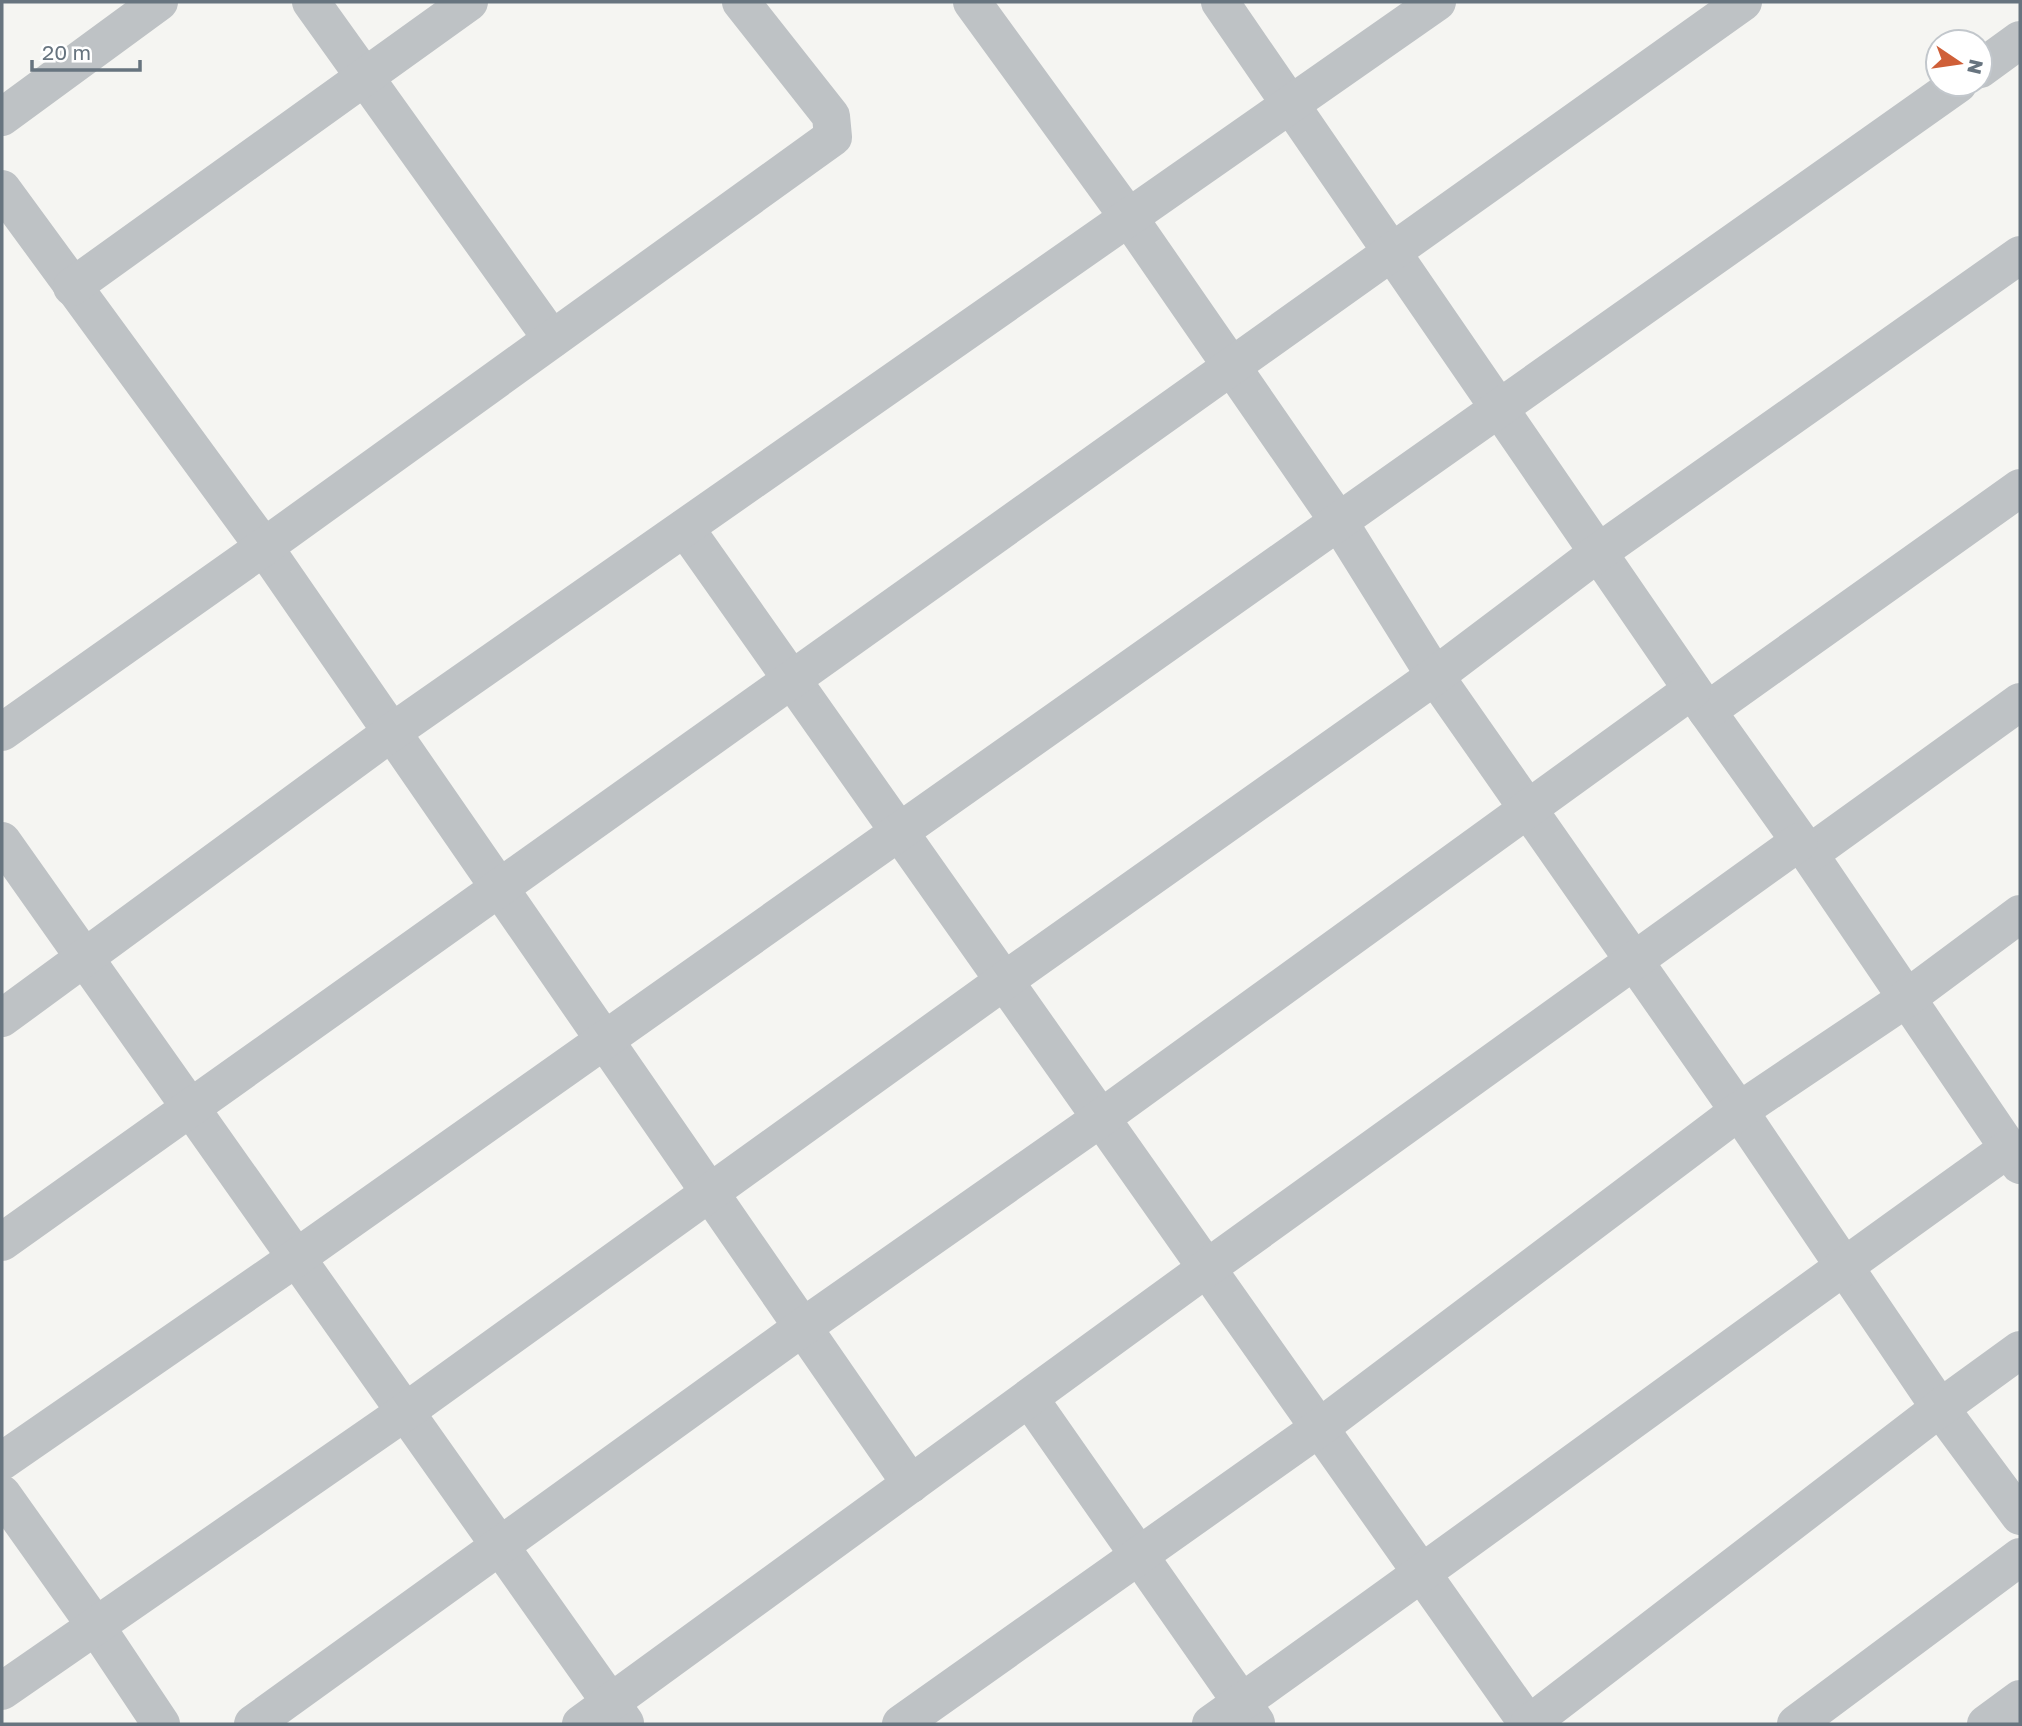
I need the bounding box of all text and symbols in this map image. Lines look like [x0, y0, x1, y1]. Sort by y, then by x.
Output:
scale bar [32, 28, 140, 72]
north arrow [1924, 28, 1994, 98]
text: 20 m [42, 39, 91, 65]
text: N [1963, 57, 1989, 77]

